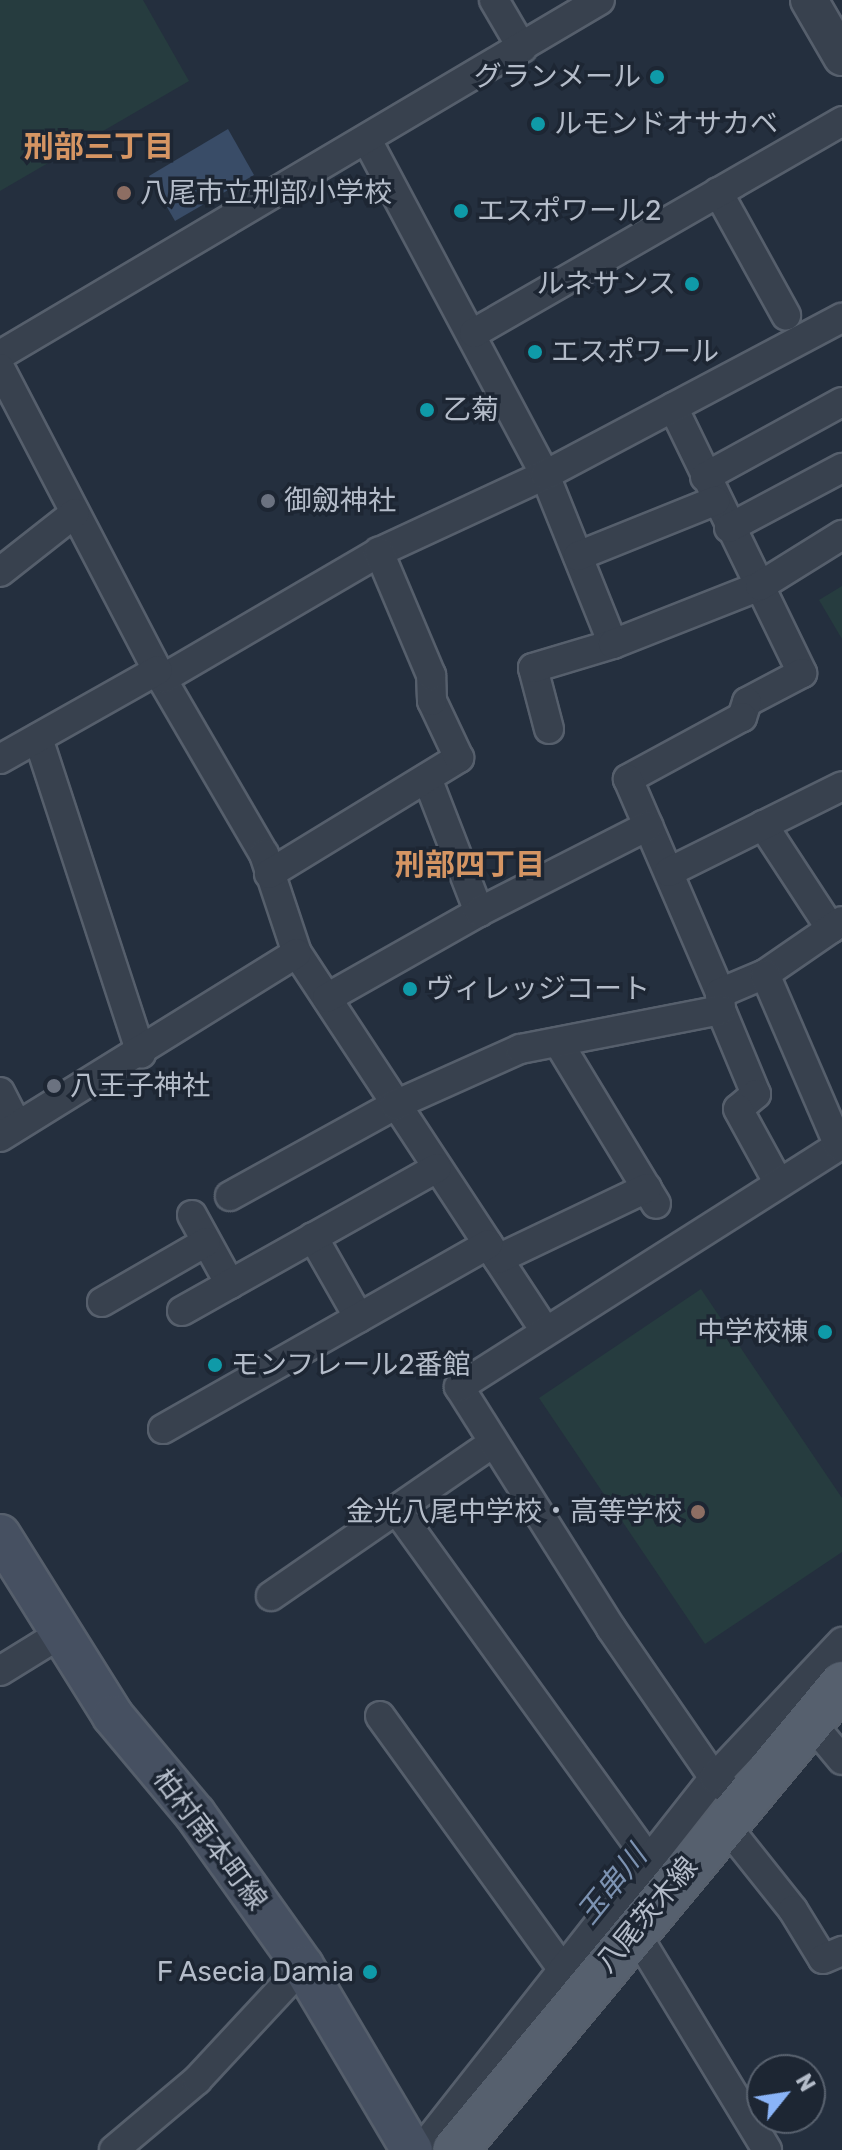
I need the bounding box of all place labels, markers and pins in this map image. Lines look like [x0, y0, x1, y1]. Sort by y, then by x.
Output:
place label: グランメール [473, 60, 641, 94]
marker: グランメール [648, 68, 666, 86]
place label: ルモンドオサカベ [554, 107, 778, 141]
marker: ルモンドオサカベ [529, 115, 547, 133]
place label: 八尾市立刑部小学校 [140, 176, 392, 210]
marker: 八尾市立刑部小学校 [115, 184, 133, 202]
place label: エスポワール2 [477, 194, 661, 228]
marker: エスポワール2 [452, 202, 470, 220]
place label: ルネサンス [536, 267, 676, 301]
marker: ルネサンス [683, 275, 701, 293]
place label: エスポワール [551, 335, 719, 369]
marker: エスポワール [526, 343, 544, 361]
place label: 乙菊 [443, 393, 499, 427]
marker: 乙菊 [418, 401, 436, 419]
place label: 御劔神社 [284, 484, 396, 518]
marker: 御劔神社 [259, 492, 277, 510]
place label: ヴィレッジコート [426, 972, 650, 1006]
marker: ヴィレッジコート [401, 980, 419, 998]
place label: 八王子神社 [70, 1069, 210, 1103]
marker: 八王子神社 [45, 1077, 63, 1095]
place label: 中学校棟 [697, 1315, 809, 1349]
marker: 中学校棟 [816, 1323, 834, 1341]
place label: モンフレール2番館 [231, 1348, 471, 1382]
marker: モンフレール2番館 [206, 1356, 224, 1374]
place label: 金光八尾中学校・高等学校 [346, 1495, 682, 1529]
marker: 金光八尾中学校・高等学校 [689, 1503, 707, 1521]
place label: F Asecia Damia [156, 1955, 354, 1989]
marker: F Asecia Damia [361, 1963, 379, 1981]

